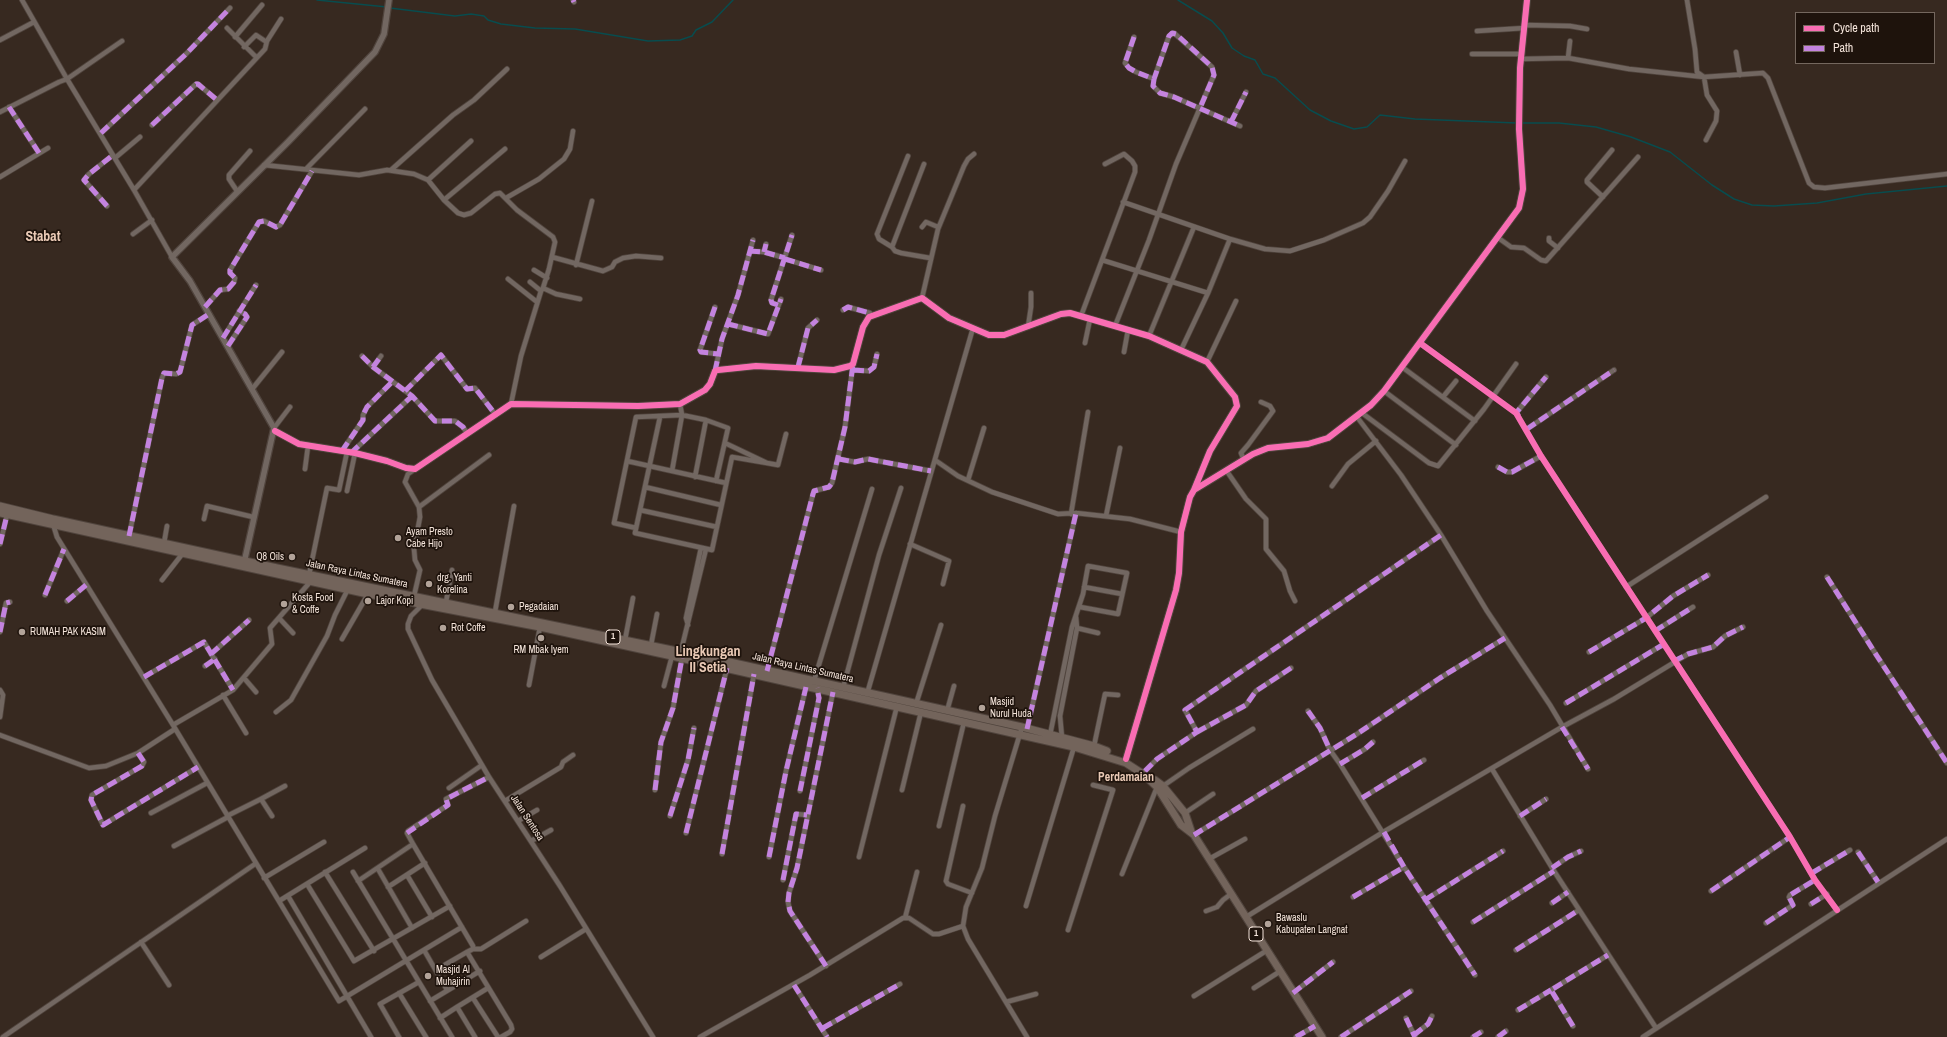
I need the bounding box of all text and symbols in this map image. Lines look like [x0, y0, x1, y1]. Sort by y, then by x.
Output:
legend [1795, 12, 1935, 64]
text: Cycle path [1833, 20, 1880, 36]
text: Path [1833, 40, 1853, 56]
district label: Stabat [25, 229, 61, 245]
place label: Ayam Presto Cabe Hijo [406, 526, 453, 550]
marker: Ayam Presto Cabe Hijo [393, 533, 403, 543]
place label: Q8 Oils [256, 551, 284, 563]
marker: Q8 Oils [287, 552, 297, 562]
street label: Jalan Raya Lintas Sumatera [305, 557, 409, 591]
place label: drg. Yanti Korelina [437, 572, 472, 596]
marker: drg. Yanti Korelina [424, 579, 434, 589]
place label: Kosta Food & Coffe [292, 592, 334, 616]
place label: Lajor Kopi [376, 595, 413, 607]
marker: Lajor Kopi [363, 596, 373, 606]
marker: Kosta Food & Coffe [279, 599, 289, 609]
place label: Pegadaian [519, 601, 559, 613]
marker: Pegadaian [506, 602, 516, 612]
place label: Rot Coffe [451, 622, 485, 634]
marker: Rot Coffe [438, 623, 448, 633]
place label: RUMAH PAK KASIM [30, 626, 106, 638]
marker: RUMAH PAK KASIM [17, 627, 27, 637]
road number: 1 [606, 630, 620, 644]
marker: RM Mbak Iyem [536, 633, 546, 643]
place label: RM Mbak Iyem [513, 644, 569, 656]
district label: Lingkungan II Setia [675, 644, 741, 676]
street label: Jalan Raya Lintas Sumatera [751, 651, 855, 685]
place label: Masjid Nurul Huda [990, 696, 1031, 720]
marker: Masjid Nurul Huda [977, 703, 987, 713]
district label: Perdamaian [1098, 771, 1154, 785]
street label: Jalan Sentosa [508, 793, 546, 843]
place label: Bawaslu Kabupaten Langnat [1276, 912, 1348, 936]
marker: Bawaslu Kabupaten Langnat [1263, 919, 1273, 929]
road number: 1 [1249, 927, 1263, 941]
place label: Masjid Al Muhajirin [436, 964, 470, 988]
marker: Masjid Al Muhajirin [423, 971, 433, 981]

